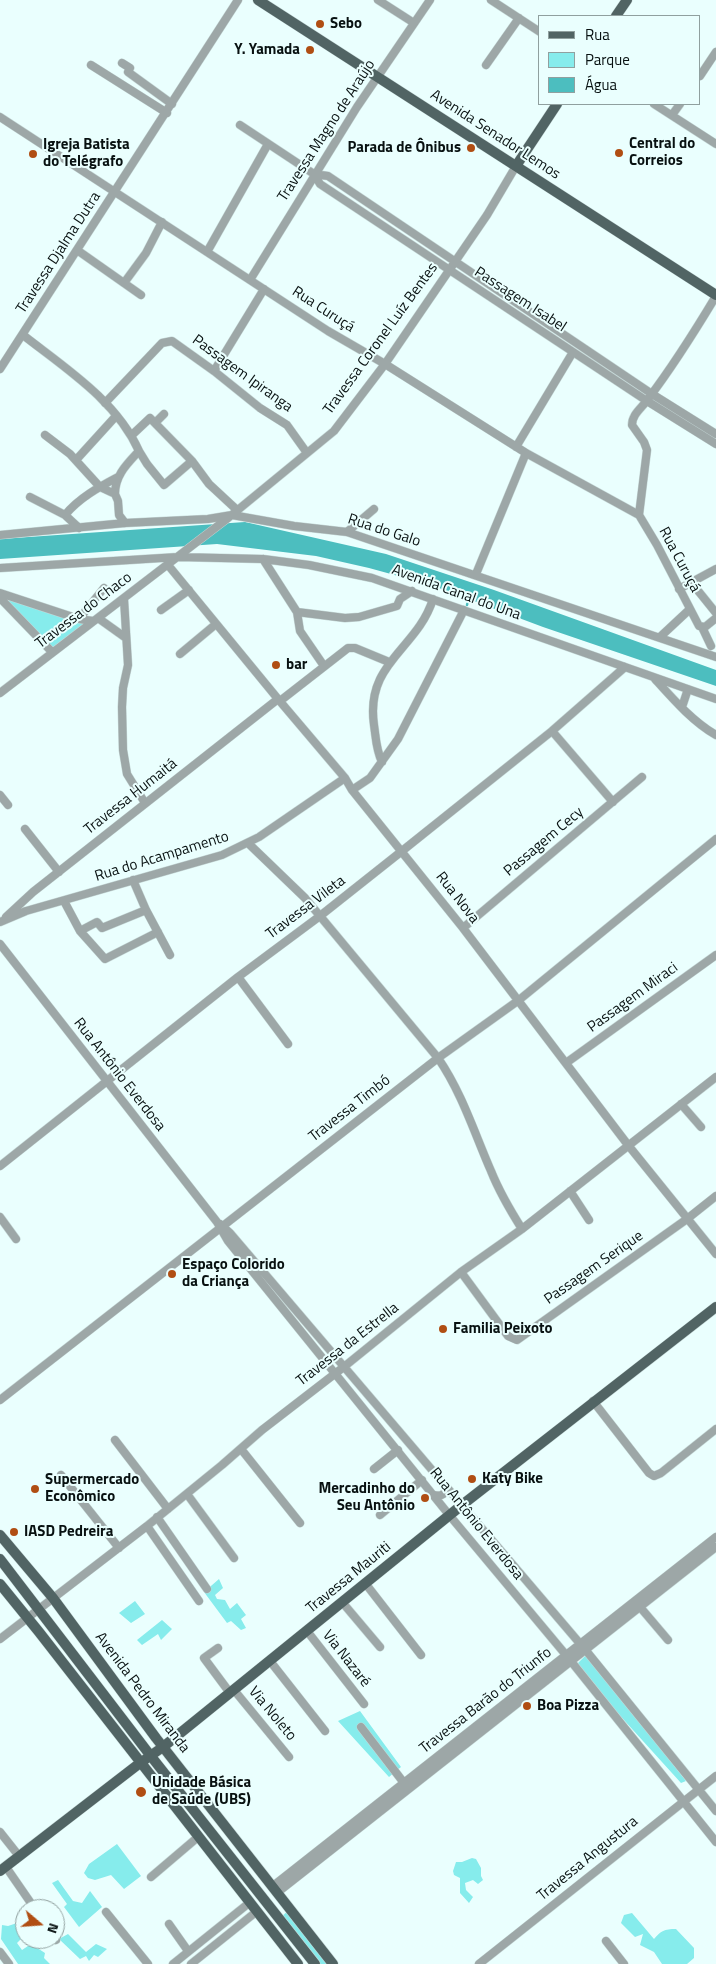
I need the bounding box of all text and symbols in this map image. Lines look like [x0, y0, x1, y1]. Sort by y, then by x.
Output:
place label: Sebo [330, 15, 362, 33]
legend [538, 15, 701, 105]
marker: Sebo [314, 18, 326, 30]
text: Rua [585, 23, 610, 46]
place label: Y. Yamada [234, 41, 300, 59]
marker: Y. Yamada [304, 44, 316, 56]
text: Parque [585, 48, 630, 71]
street label: Travessa Magno de Araújo [274, 57, 380, 205]
text: Água [585, 73, 617, 96]
street label: Avenida Senador Lemos [427, 86, 563, 184]
place label: Central do Correios [629, 135, 695, 170]
place label: Igreja Batista do Telégrafo [43, 136, 130, 171]
place label: Parada de Ônibus [347, 139, 461, 157]
marker: Parada de Ônibus [465, 142, 477, 154]
marker: Central do Correios [613, 147, 625, 159]
marker: Igreja Batista do Telégrafo [27, 148, 39, 160]
street label: Travessa Djalma Dutra [13, 189, 105, 317]
street label: Travessa Coronel Luíz Bentes [320, 260, 442, 418]
street label: Passagem Isabel [471, 264, 569, 336]
street label: Rua Curuçá [288, 283, 358, 337]
street label: Passagem Ipiranga [188, 332, 296, 416]
street label: Rua do Galo [345, 511, 423, 551]
street label: Rua Curuçá [654, 524, 704, 596]
street label: Avenida Canal do Una [389, 561, 523, 625]
street label: Travessa do Chaco [32, 569, 136, 653]
place label: bar [286, 656, 307, 674]
marker: bar [270, 659, 282, 671]
street label: Travessa Humaitá [81, 755, 181, 839]
street label: Passagem Cecy [501, 804, 587, 880]
street label: Rua do Acampamento [93, 828, 231, 886]
street label: Rua Nova [431, 869, 483, 927]
street label: Travessa Vileta [263, 872, 349, 944]
street label: Passagem Miraci [584, 959, 682, 1037]
street label: Rua Antônio Everdosa [69, 1015, 169, 1135]
street label: Travessa Timbó [306, 1072, 394, 1146]
street label: Passagem Serique [541, 1227, 647, 1309]
place label: Espaço Colorido da Criança [182, 1256, 285, 1291]
marker: Espaço Colorido da Criança [166, 1268, 178, 1280]
street label: Travessa da Estrella [293, 1299, 403, 1391]
place label: Familia Peixoto [453, 1320, 552, 1338]
marker: Familia Peixoto [437, 1323, 449, 1335]
street label: Rua Antônio Everdosa [425, 1464, 527, 1584]
place label: Katy Bike [482, 1470, 543, 1488]
place label: Supermercado Econômico [45, 1471, 139, 1506]
marker: Katy Bike [466, 1473, 478, 1485]
place label: Mercadinho do Seu Antônio [318, 1480, 415, 1515]
marker: Supermercado Econômico [29, 1483, 41, 1495]
marker: Mercadinho do Seu Antônio [419, 1492, 431, 1504]
place label: IASD Pedreira [24, 1523, 113, 1541]
marker: IASD Pedreira [8, 1526, 20, 1538]
street label: Travessa Mauriti [303, 1538, 395, 1618]
street label: Via Nazaré [318, 1627, 374, 1691]
street label: Avenida Pedro Miranda [91, 1629, 193, 1757]
street label: Travessa Barão do Triunfo [417, 1644, 555, 1758]
street label: Via Noleto [244, 1683, 300, 1745]
place label: Boa Pizza [537, 1697, 599, 1715]
marker: Boa Pizza [521, 1700, 533, 1712]
place label: Unidade Básica de Saúde (UBS) [152, 1774, 251, 1809]
marker: Unidade Básica de Saúde (UBS) [134, 1785, 148, 1799]
street label: Travessa Angustura [534, 1813, 642, 1905]
north arrow [15, 1899, 65, 1949]
text: N [42, 1921, 65, 1936]

